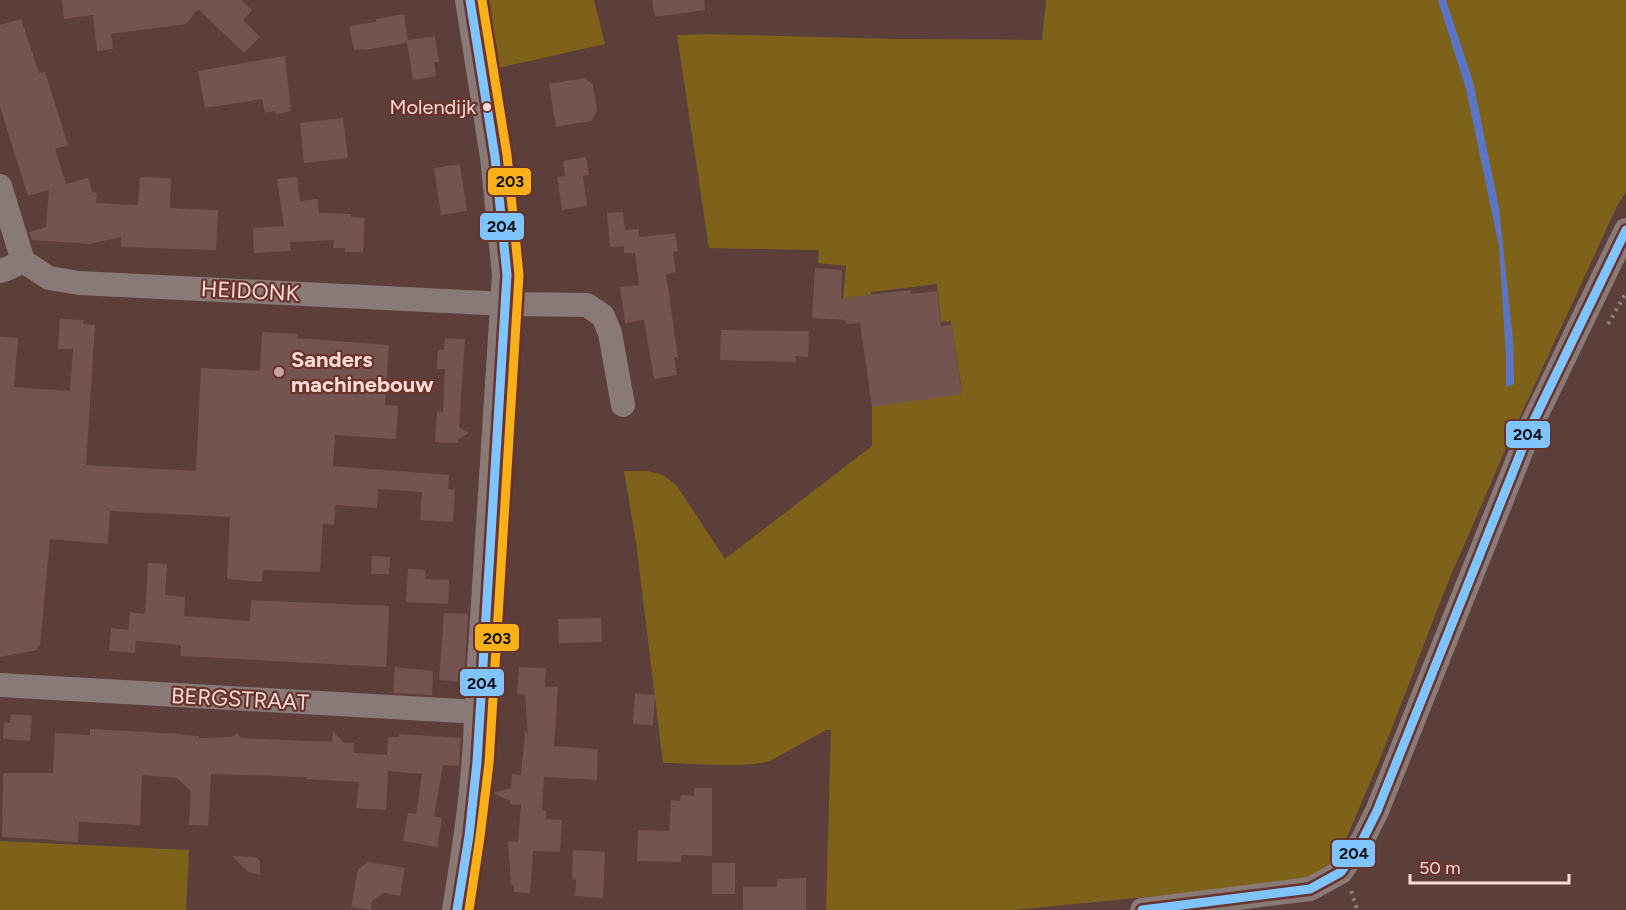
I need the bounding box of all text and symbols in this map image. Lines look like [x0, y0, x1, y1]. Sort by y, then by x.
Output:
place label: Molendijk [390, 95, 476, 119]
marker: Molendijk [481, 101, 493, 113]
line badge: 203 [487, 167, 532, 196]
text: 203 [496, 172, 524, 191]
line badge: 204 [479, 212, 525, 241]
text: 204 [487, 217, 517, 236]
street label: HEIDONK [200, 275, 300, 307]
place label: Sanders machinebouw [291, 346, 434, 398]
marker: Sanders machinebouw [272, 365, 286, 379]
line badge: 204 [1505, 420, 1551, 449]
text: 204 [1513, 425, 1543, 444]
line badge: 203 [474, 623, 520, 652]
text: 203 [483, 629, 511, 648]
line badge: 204 [459, 668, 505, 697]
text: 204 [467, 674, 497, 693]
street label: BERGSTRAAT [170, 682, 310, 716]
line badge: 204 [1331, 839, 1376, 868]
text: 204 [1339, 844, 1369, 863]
scale bar [1410, 847, 1569, 885]
text: 50 m [1419, 857, 1461, 879]

